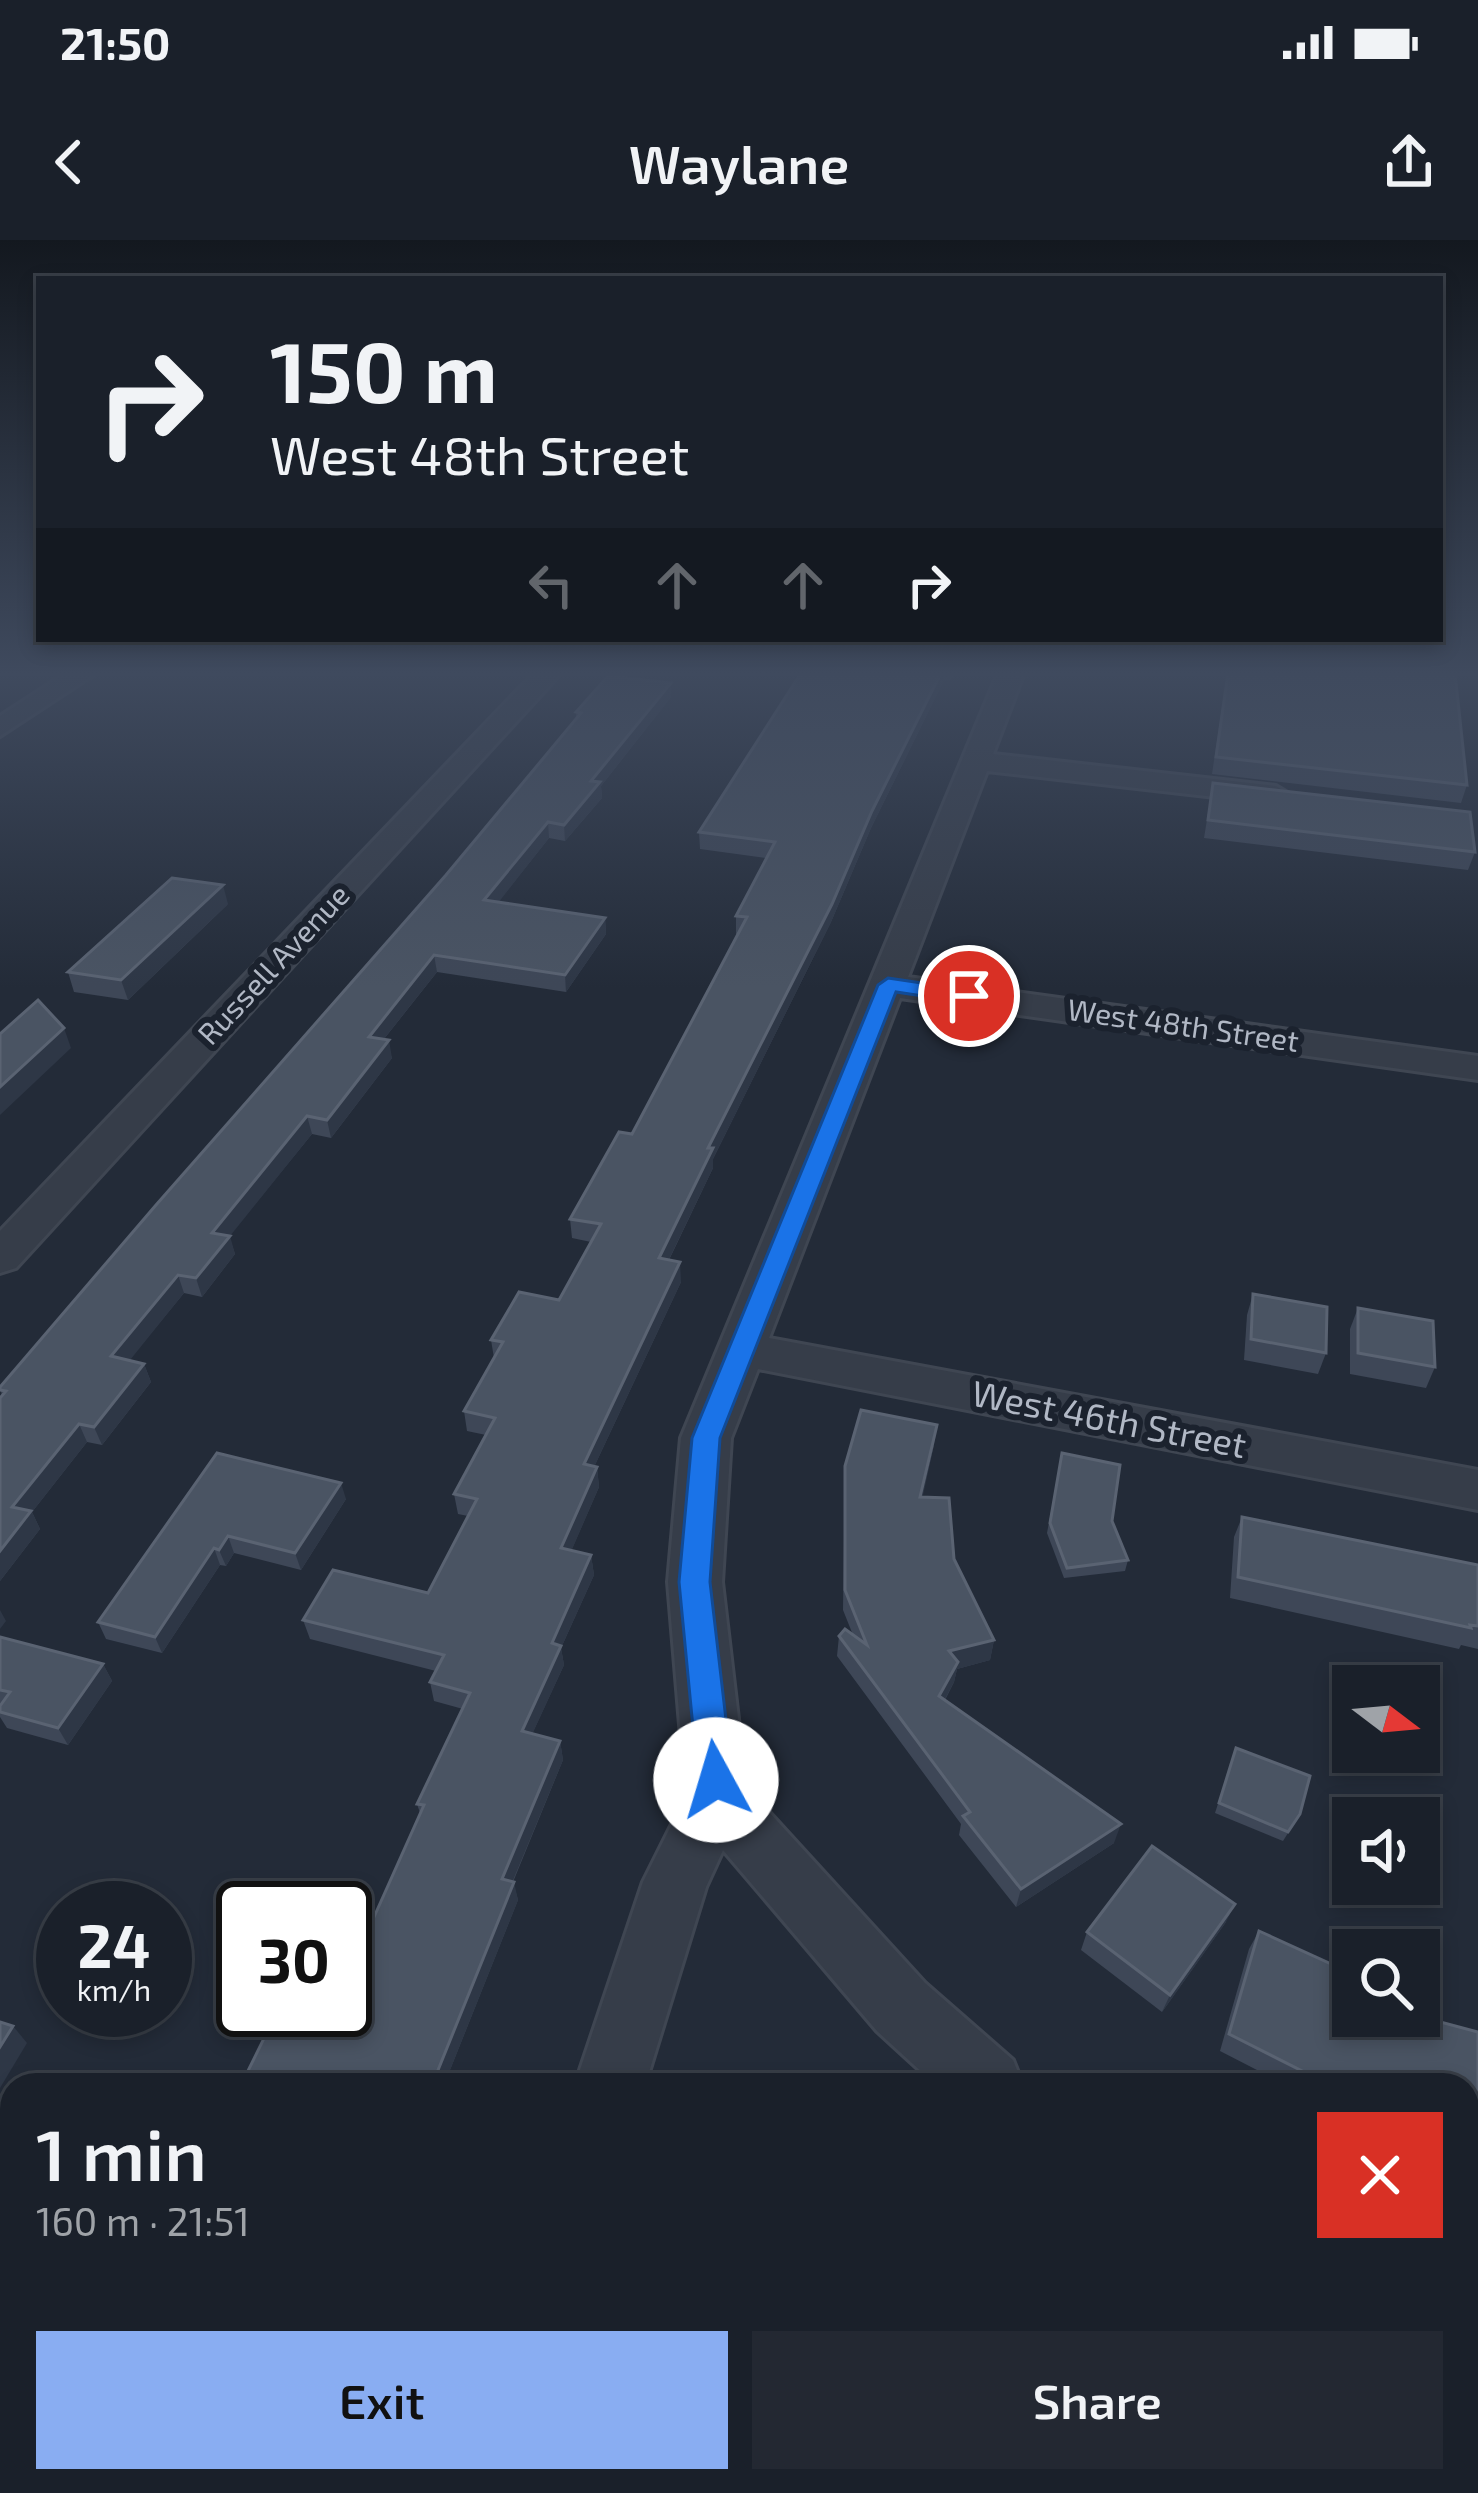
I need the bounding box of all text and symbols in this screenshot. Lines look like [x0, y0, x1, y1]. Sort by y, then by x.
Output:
text: 21:50 [60, 15, 170, 69]
icon: back [36, 129, 102, 195]
icon: share [1376, 129, 1442, 195]
text: Waylane [629, 130, 849, 195]
text: 150 m [270, 319, 498, 420]
icon: right [72, 324, 228, 480]
text: West 48th Street [270, 421, 689, 486]
icon: left [518, 552, 584, 618]
icon: ahead [644, 552, 710, 618]
icon: ahead [770, 552, 836, 618]
icon: right [896, 552, 962, 618]
street label: Russell Avenue [189, 876, 356, 1051]
pin [918, 945, 1020, 1047]
icon: arrive [936, 963, 1002, 1029]
street label: West 48th Street [1065, 990, 1301, 1058]
street label: West 46th Street [969, 1370, 1250, 1465]
north arrow [1332, 1665, 1440, 1773]
map controls [1332, 1665, 1440, 2037]
position arrow [653, 1717, 779, 1843]
button: sound [1332, 1797, 1440, 1905]
speed limit sign: 30 [216, 1881, 372, 2037]
text: 24 [77, 1908, 151, 1980]
button: search [1332, 1929, 1440, 2037]
text: km/h [77, 1971, 151, 2007]
text: 1 min [36, 2109, 207, 2195]
button: close [1317, 2112, 1443, 2238]
text: 160 m · 21:51 [36, 2197, 250, 2244]
button: Exit [36, 2331, 728, 2469]
button: Share [752, 2331, 1443, 2469]

